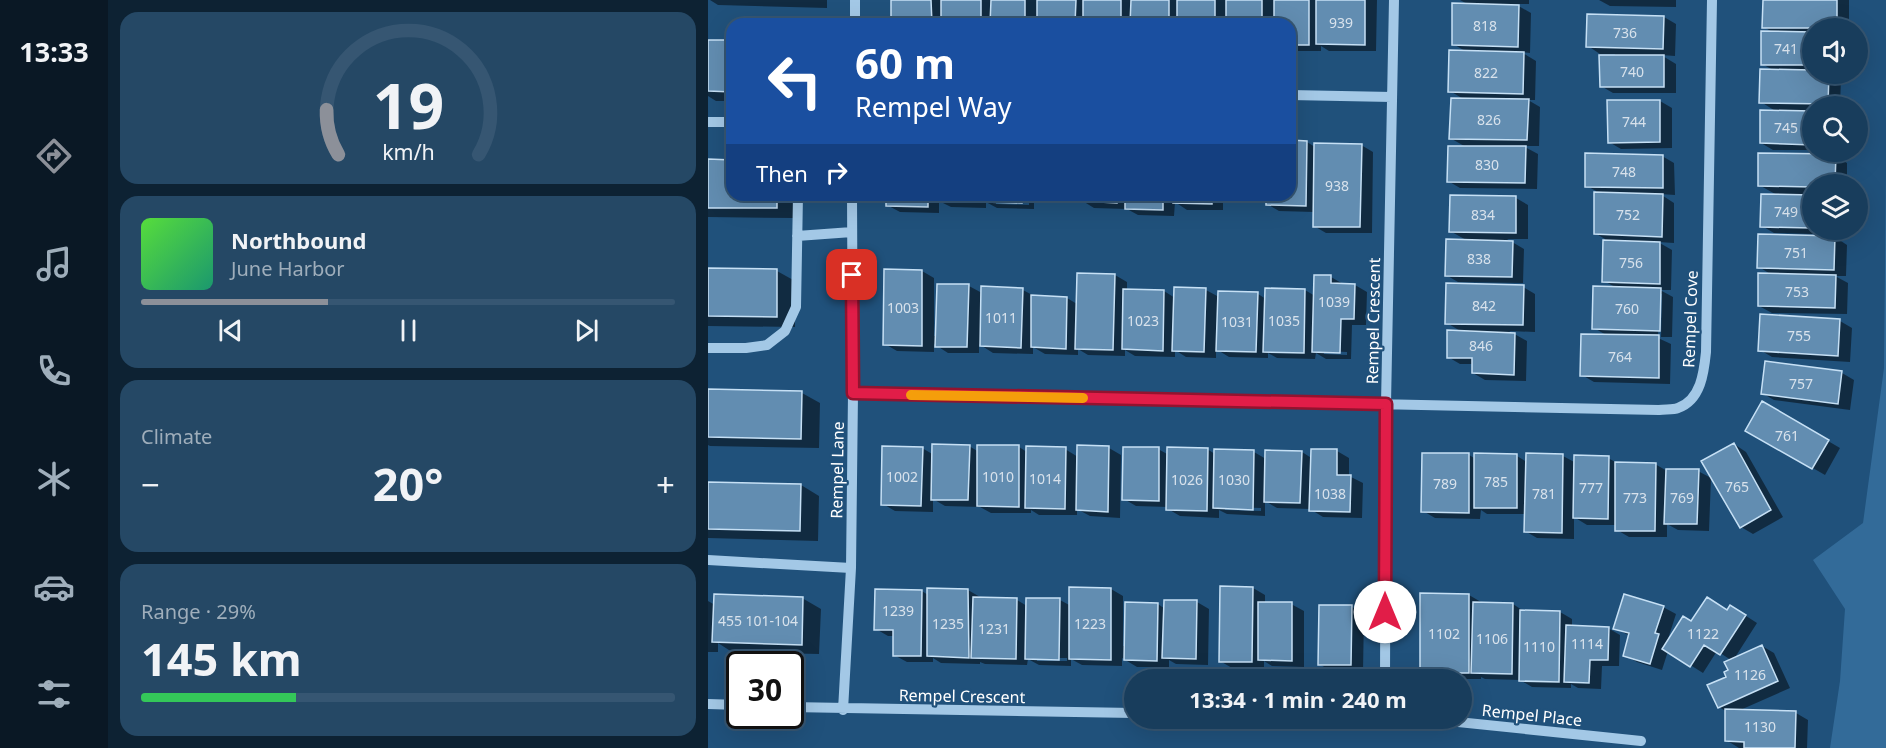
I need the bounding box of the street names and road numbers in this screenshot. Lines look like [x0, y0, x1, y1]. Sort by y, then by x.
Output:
street label: Rempel Crescent [1361, 257, 1385, 384]
street label: Rempel Cove [1677, 270, 1703, 368]
street label: Rempel Lane [825, 421, 849, 519]
street label: Rempel Crescent [899, 684, 1026, 708]
street label: Rempel Place [1481, 699, 1583, 731]

